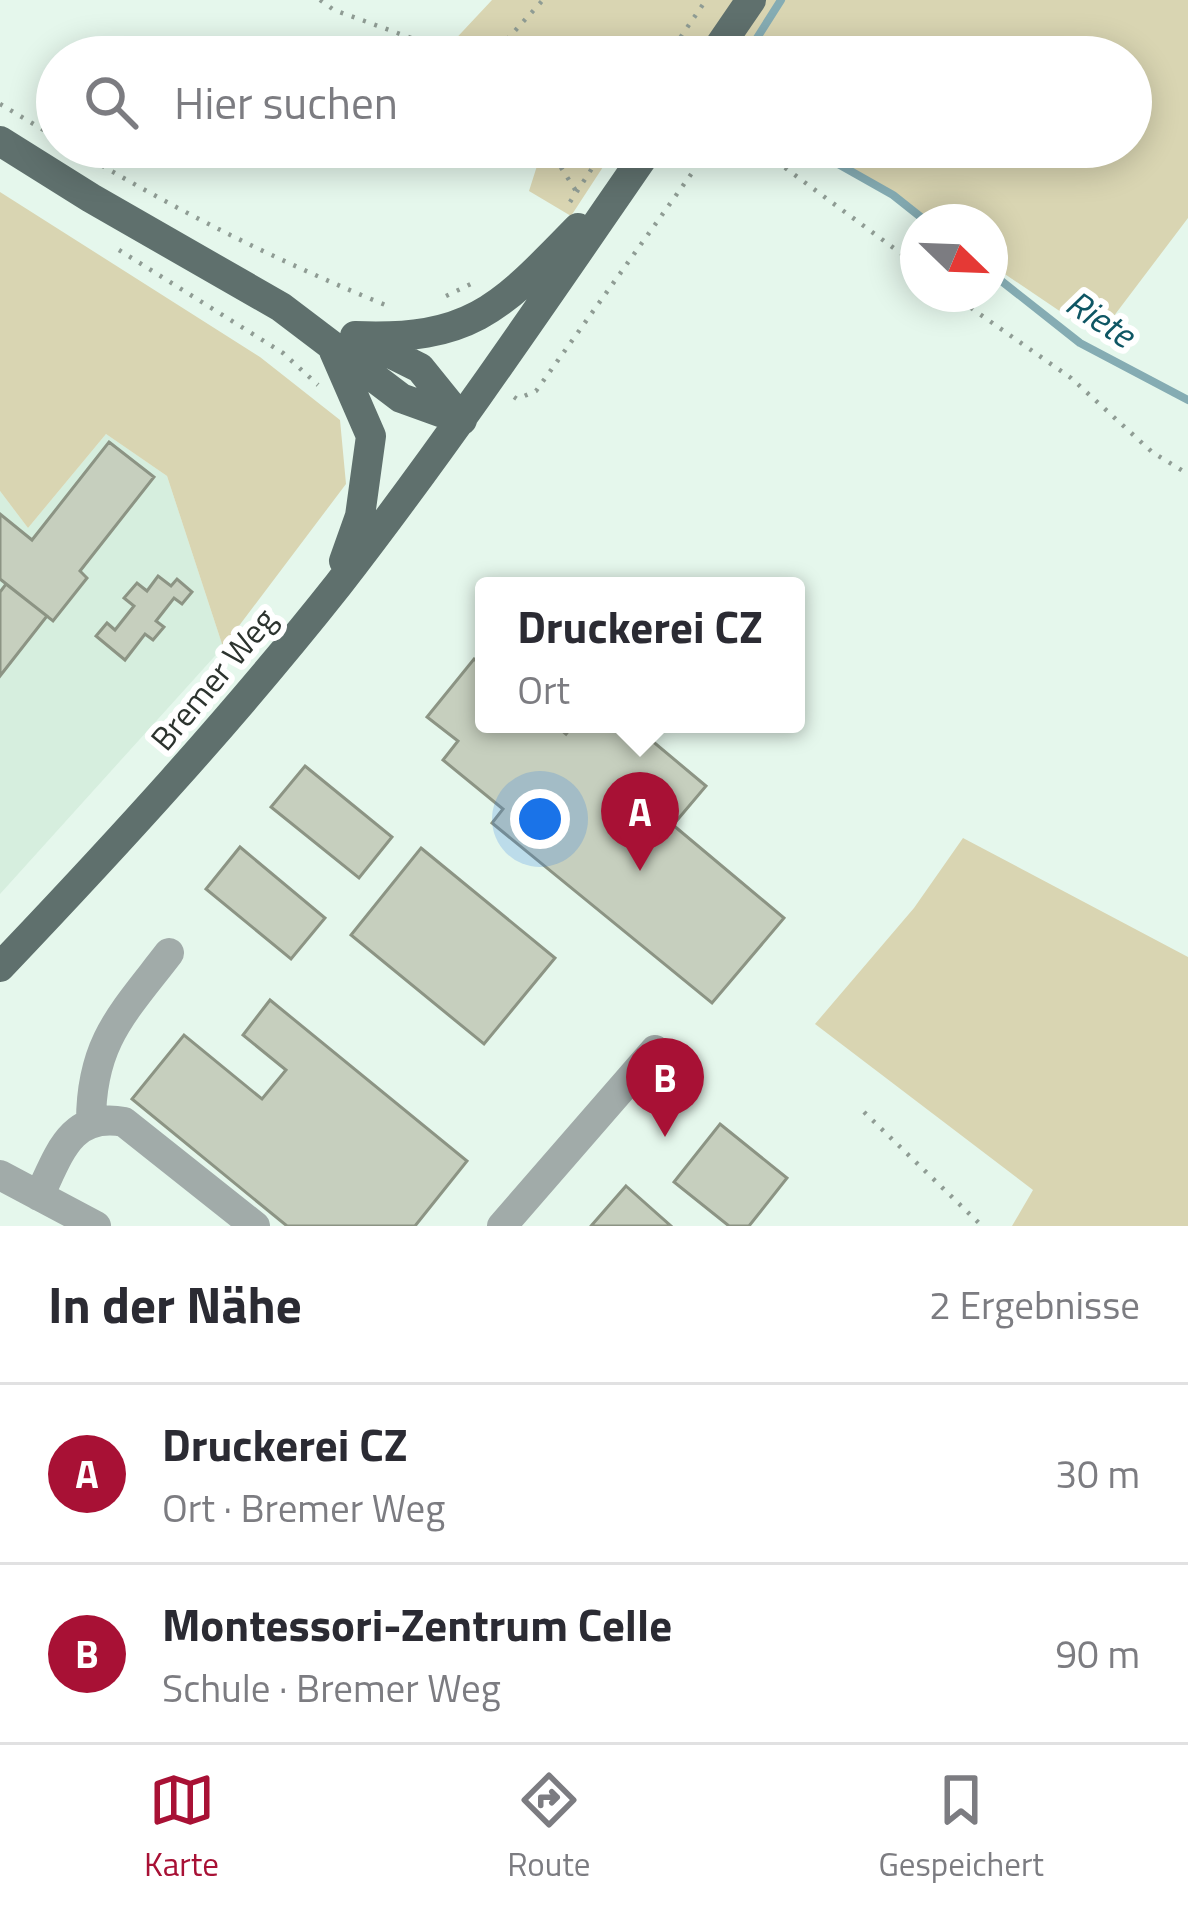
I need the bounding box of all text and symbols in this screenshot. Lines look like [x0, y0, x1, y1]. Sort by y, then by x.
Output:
search box [36, 36, 1152, 168]
text: Hier suchen [174, 68, 398, 136]
icon: search [78, 69, 144, 135]
north arrow [900, 204, 1008, 312]
water label: Riete [1056, 275, 1148, 362]
popup [475, 577, 805, 733]
text: Druckerei CZ [517, 592, 763, 660]
street label: Bremer Weg [138, 597, 288, 761]
text: Ort [517, 660, 570, 719]
pin: A [601, 772, 679, 871]
your location [510, 789, 570, 849]
pin: B [626, 1038, 704, 1137]
text: In der Nähe [48, 1265, 302, 1343]
text: 2 Ergebnisse [929, 1275, 1140, 1334]
text: Druckerei CZ [162, 1410, 408, 1478]
text: A [75, 1444, 99, 1503]
text: 30 m [1055, 1444, 1140, 1503]
text: Ort · Bremer Weg [162, 1478, 445, 1537]
text: Montessori-Zentrum Celle [162, 1590, 672, 1658]
text: B [75, 1624, 99, 1683]
text: 90 m [1055, 1624, 1140, 1683]
text: Schule · Bremer Weg [162, 1658, 501, 1717]
tab: Karte [144, 1767, 219, 1889]
tab: Route [507, 1767, 590, 1889]
tab: Gespeichert [879, 1767, 1044, 1889]

